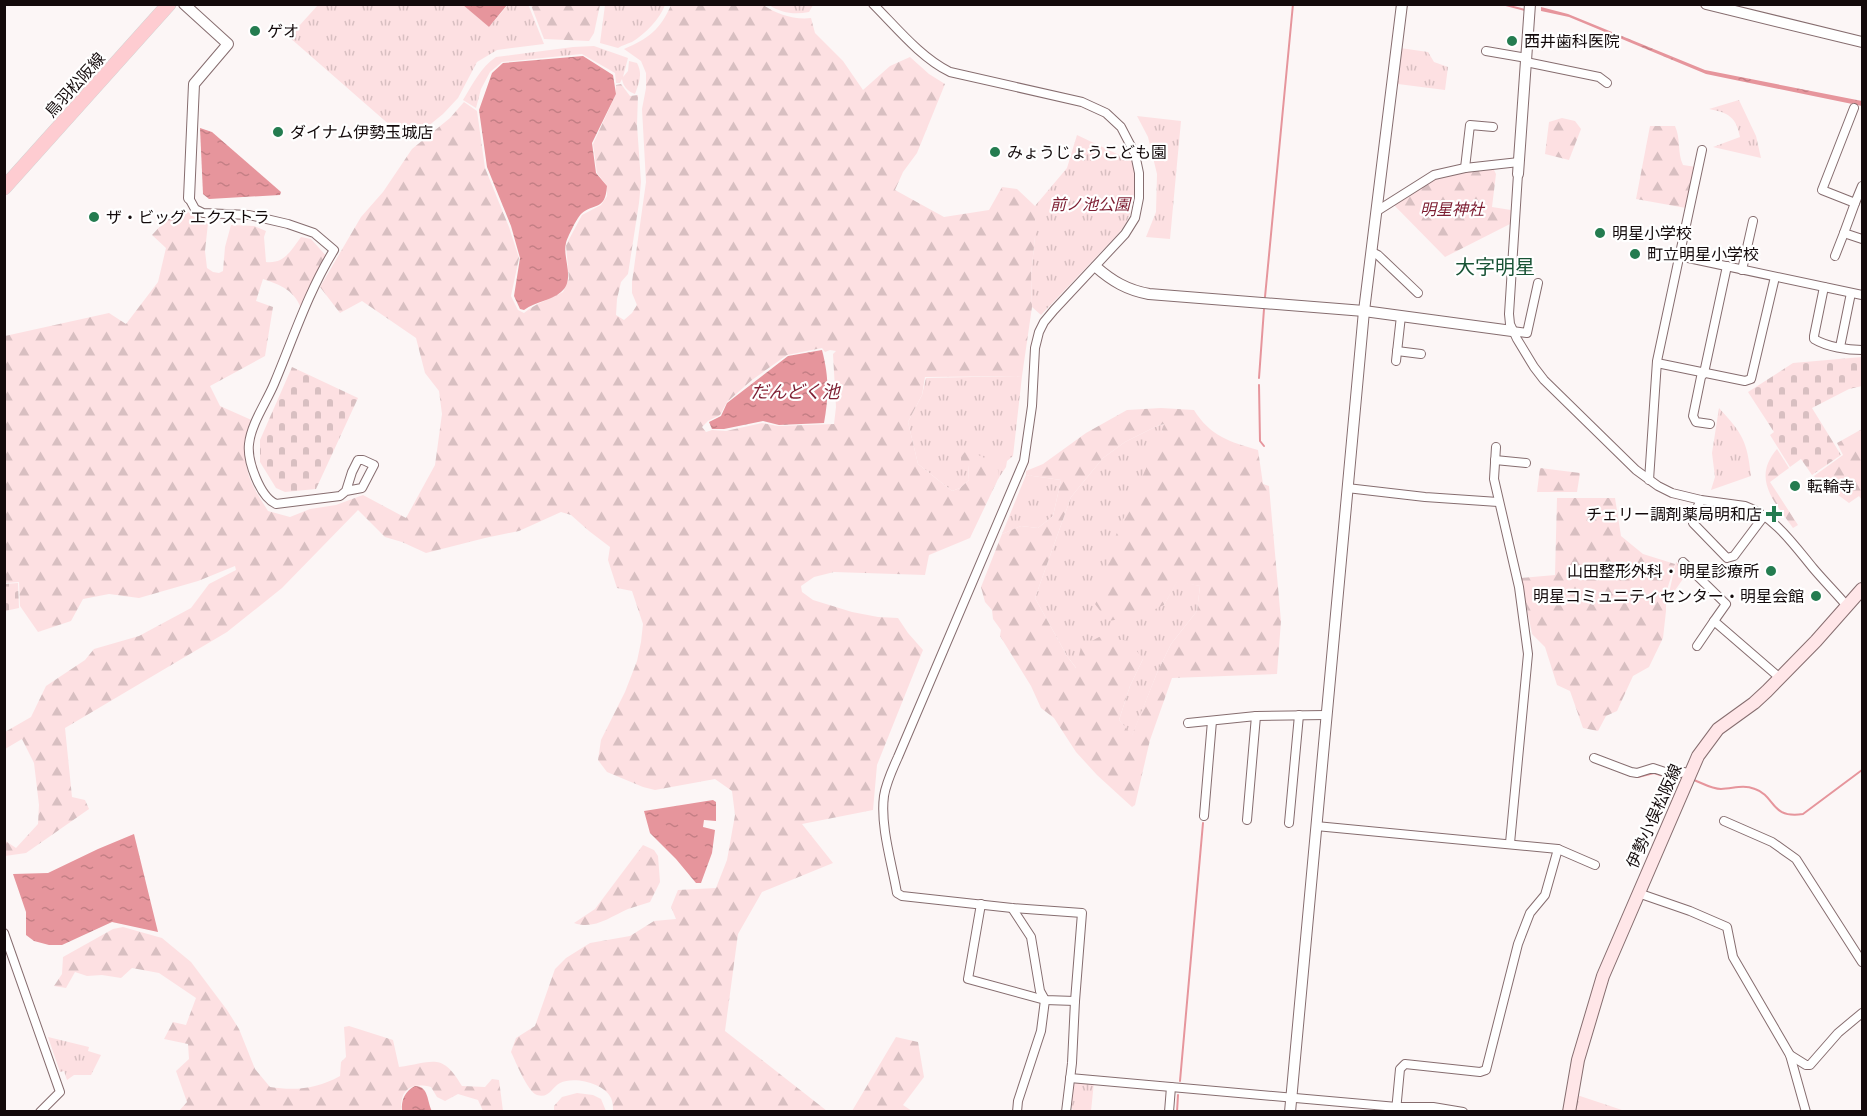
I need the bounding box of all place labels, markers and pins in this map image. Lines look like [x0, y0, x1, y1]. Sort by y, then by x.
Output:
place label: ゲオ [267, 23, 299, 40]
marker: ゲオ [248, 24, 262, 38]
place label: 西井歯科医院 [1524, 33, 1620, 50]
marker: 西井歯科医院 [1505, 34, 1519, 48]
place label: ダイナム伊勢玉城店 [290, 124, 433, 141]
marker: ダイナム伊勢玉城店 [271, 125, 285, 139]
place label: みょうじょうこども園 [1007, 144, 1167, 161]
marker: みょうじょうこども園 [988, 145, 1002, 159]
place label: ザ・ビッグ エクストラ [106, 209, 270, 226]
marker: ザ・ビッグ エクストラ [87, 210, 101, 224]
place label: 明星小学校 [1612, 225, 1692, 242]
marker: 明星小学校 [1593, 226, 1607, 240]
place label: 町立明星小学校 [1647, 246, 1759, 263]
marker: 町立明星小学校 [1628, 247, 1642, 261]
place label: 転輪寺 [1807, 478, 1855, 495]
marker: 転輪寺 [1788, 479, 1802, 493]
place label: チェリー調剤薬局明和店 [1586, 506, 1762, 523]
marker: チェリー調剤薬局明和店 [1767, 507, 1781, 521]
place label: 山田整形外科・明星診療所 [1567, 563, 1759, 580]
marker: 山田整形外科・明星診療所 [1764, 564, 1778, 578]
place label: 明星コミュニティセンター・明星会館 [1533, 588, 1804, 605]
marker: 明星コミュニティセンター・明星会館 [1809, 589, 1823, 603]

